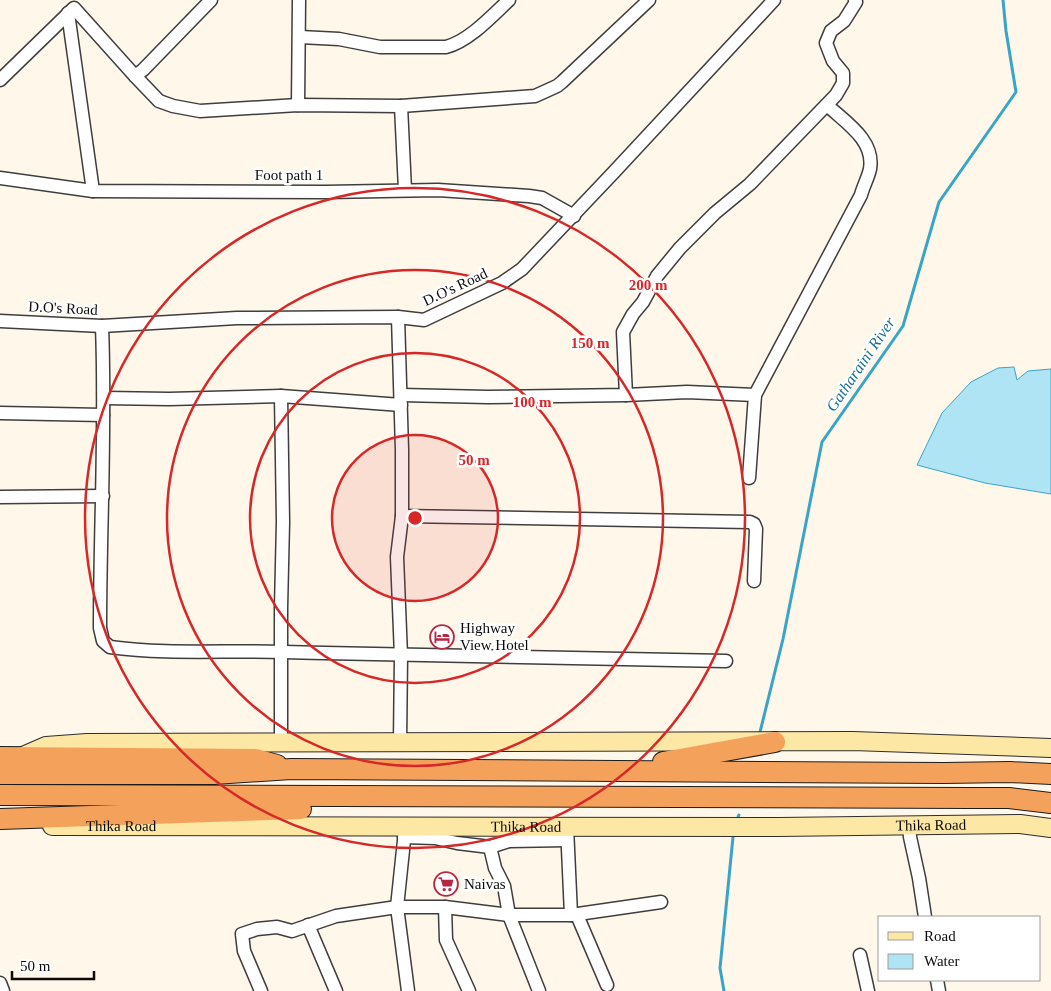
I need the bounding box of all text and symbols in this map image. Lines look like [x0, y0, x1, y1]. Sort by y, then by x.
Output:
street label: Foot path 1 [255, 167, 323, 183]
street label: D.O's Road [420, 265, 490, 309]
text: 200 m [629, 277, 668, 293]
street label: D.O's Road [28, 298, 99, 318]
water label: Gatharaini River [823, 313, 899, 415]
text: 150 m [571, 335, 610, 351]
text: 100 m [513, 394, 552, 410]
text: 50 m [458, 452, 490, 468]
centre of rings [406, 509, 424, 527]
place label: Highway View Hotel [460, 620, 529, 653]
hotel icon: Highway View Hotel [429, 624, 455, 650]
street label: Thika Road [896, 817, 967, 834]
street label: Thika Road [86, 818, 157, 834]
street label: Thika Road [491, 819, 562, 835]
supermarket icon: Naivas [433, 871, 459, 897]
place label: Naivas [464, 876, 506, 892]
legend [878, 916, 1041, 981]
text: Road [924, 928, 956, 944]
scale bar [12, 948, 95, 980]
text: Water [924, 953, 959, 969]
text: 50 m [20, 958, 51, 974]

